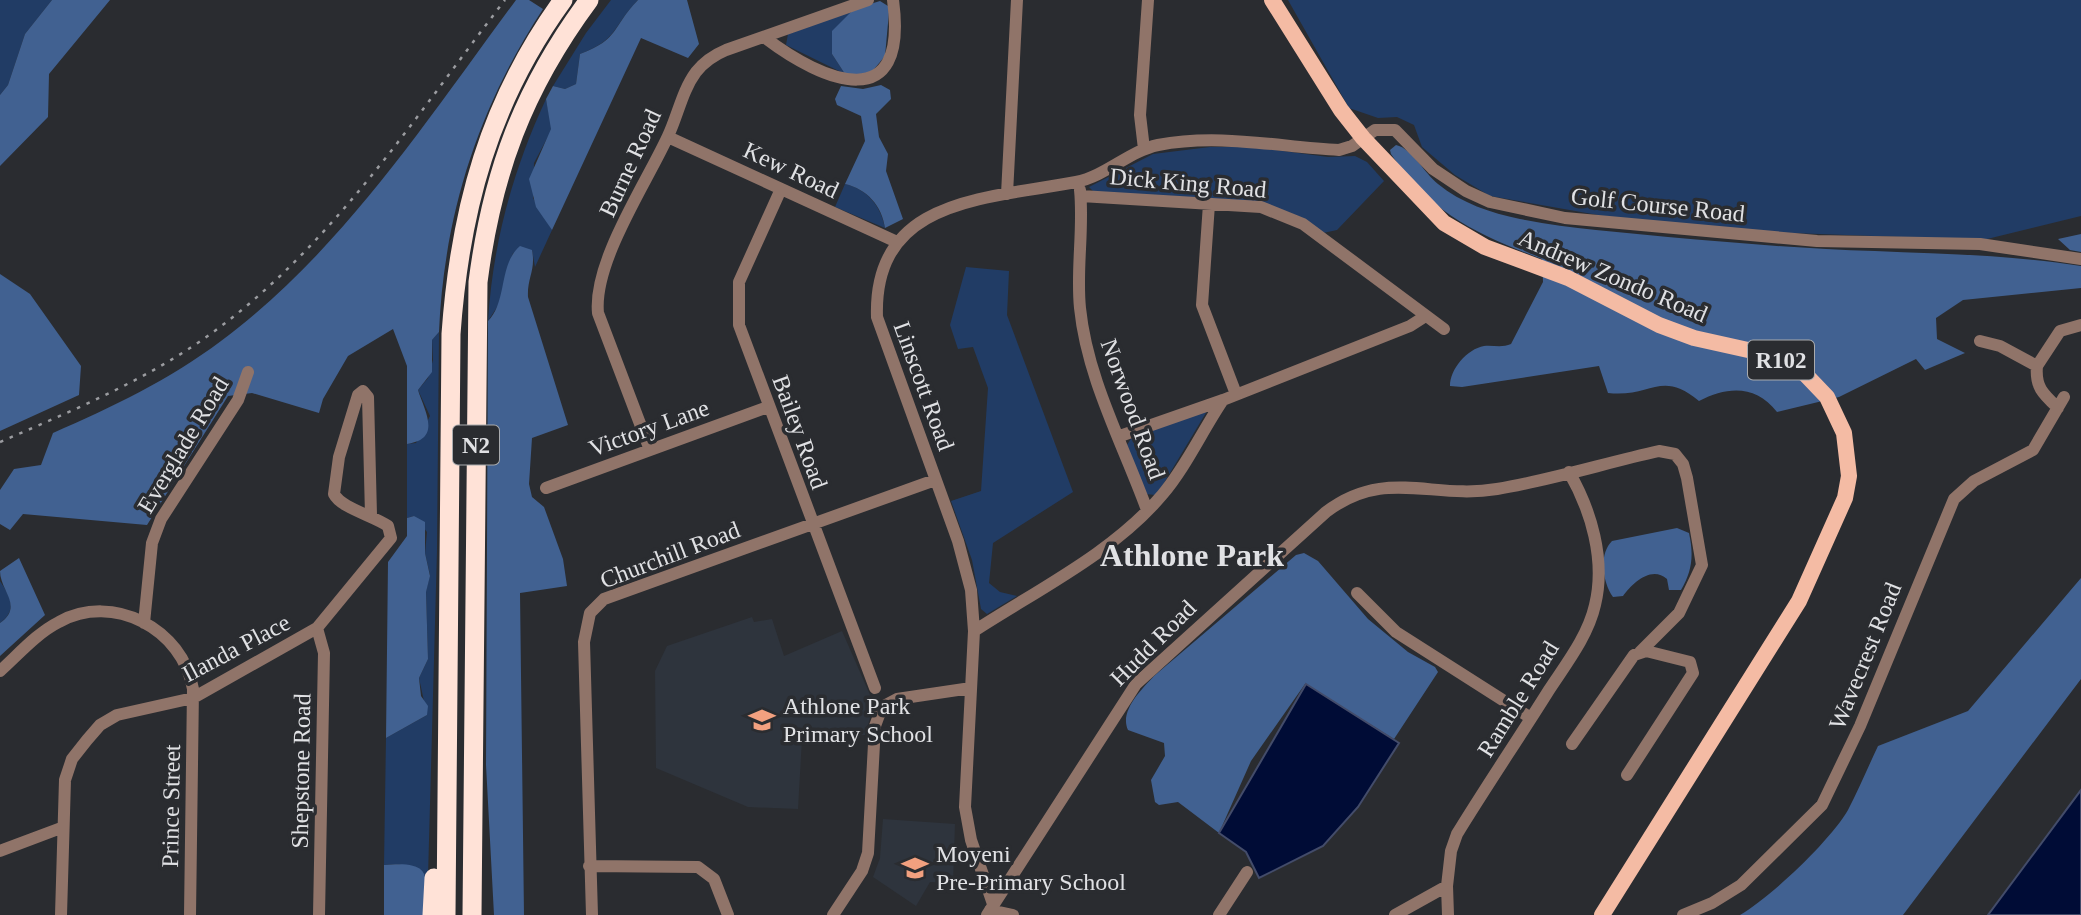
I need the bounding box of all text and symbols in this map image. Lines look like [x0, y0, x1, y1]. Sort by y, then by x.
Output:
street label: Burne Road [594, 105, 666, 221]
street label: Kew Road [739, 137, 843, 203]
street label: Dick King Road [1109, 163, 1267, 203]
street label: Golf Course Road [1570, 183, 1746, 227]
street label: Andrew Zondo Road [1515, 224, 1711, 328]
street label: Linscott Road [889, 318, 959, 454]
street label: Norwood Road [1096, 335, 1170, 483]
road number: R102 [1748, 340, 1814, 380]
street label: Bailey Road [767, 371, 833, 493]
street label: Everglade Road [132, 373, 234, 517]
street label: Victory Lane [585, 394, 713, 462]
road number: N2 [453, 426, 499, 464]
street label: Churchill Road [597, 516, 743, 594]
district label: Athlone Park [1100, 537, 1284, 573]
street label: Wavecrest Road [1824, 579, 1906, 733]
street label: Hudd Road [1105, 595, 1201, 691]
street label: Ilanda Place [178, 609, 294, 687]
street label: Ramble Road [1472, 636, 1564, 762]
street label: Shepstone Road [287, 693, 315, 849]
place label: Athlone Park Primary School [783, 693, 933, 747]
school or university icon: Athlone Park Primary School [747, 705, 777, 735]
street label: Prince Street [157, 744, 185, 868]
place label: Moyeni Pre-Primary School [936, 841, 1126, 895]
school or university icon: Moyeni Pre-Primary School [900, 853, 930, 883]

